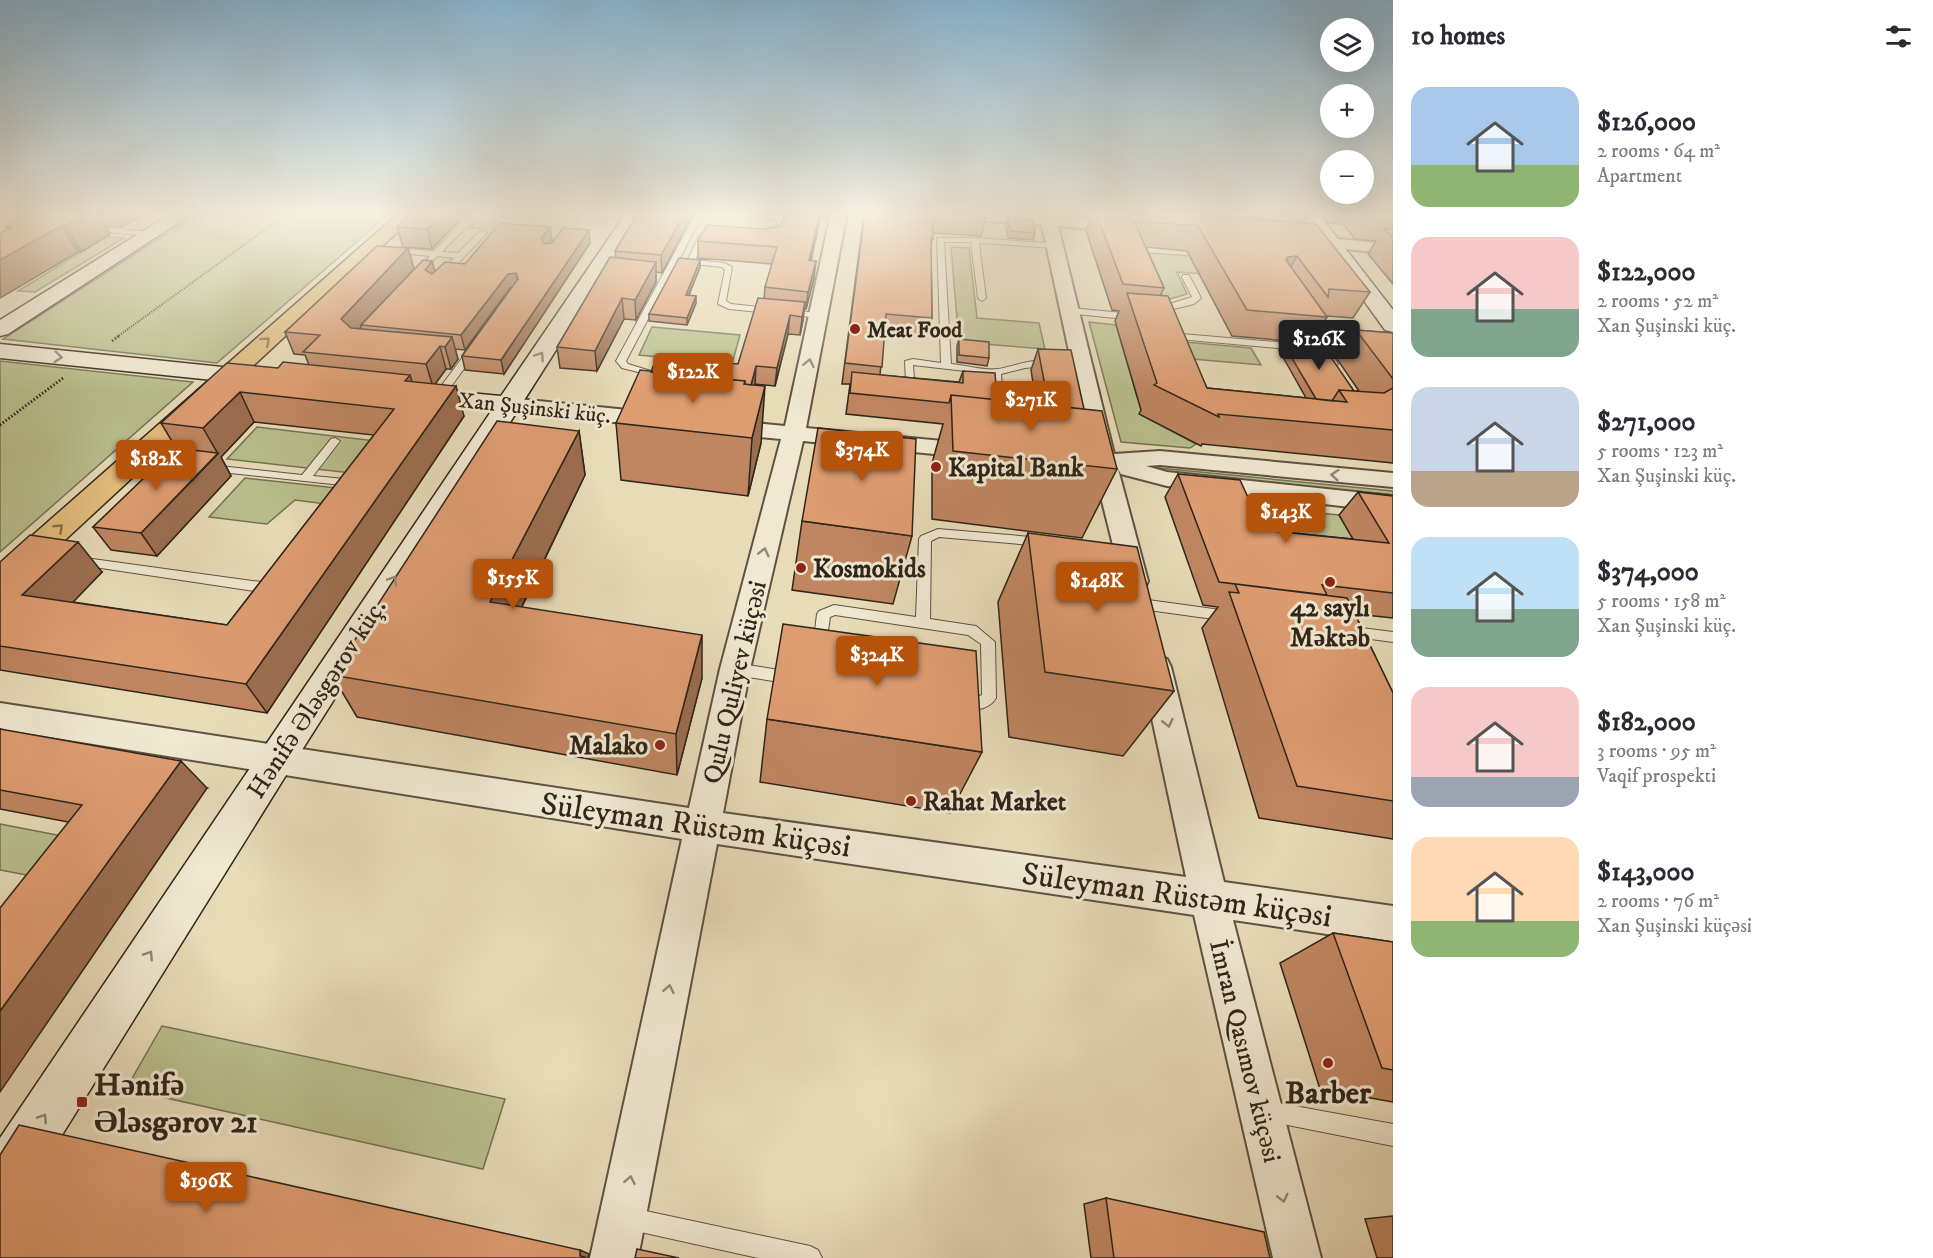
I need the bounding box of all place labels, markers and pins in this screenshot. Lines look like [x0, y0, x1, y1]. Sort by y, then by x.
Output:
place label: Meat Food [867, 317, 963, 344]
pin: $126K [1277, 320, 1361, 371]
marker: Meat Food [848, 322, 862, 336]
pin: $122K [651, 353, 735, 404]
pin: $271K [989, 381, 1073, 432]
pin: $374K [820, 431, 904, 482]
pin: $182K [114, 440, 198, 491]
place label: Kapital Bank [948, 452, 1085, 485]
marker: Kapital Bank [929, 460, 943, 474]
pin: $143K [1244, 493, 1328, 544]
place label: Kosmokids [813, 553, 926, 586]
pin: $155K [471, 559, 555, 610]
marker: Kosmokids [794, 561, 808, 575]
pin: $148K [1055, 562, 1139, 613]
marker: 42 saylı Məktəb [1323, 575, 1337, 589]
place label: 42 saylı Məktəb [1290, 592, 1370, 655]
pin: $324K [835, 636, 919, 687]
place label: Malako [569, 730, 648, 763]
marker: Malako [653, 738, 667, 752]
place label: Rahat Market [923, 786, 1067, 819]
marker: Rahat Market [904, 794, 918, 808]
marker: Barber [1321, 1056, 1335, 1070]
place label: Hənifə Ələsgərov 21 [94, 1066, 258, 1143]
place label: Barber [1285, 1074, 1372, 1114]
marker: Hənifə Ələsgərov 21 [75, 1095, 89, 1109]
pin: $196K [164, 1162, 248, 1213]

